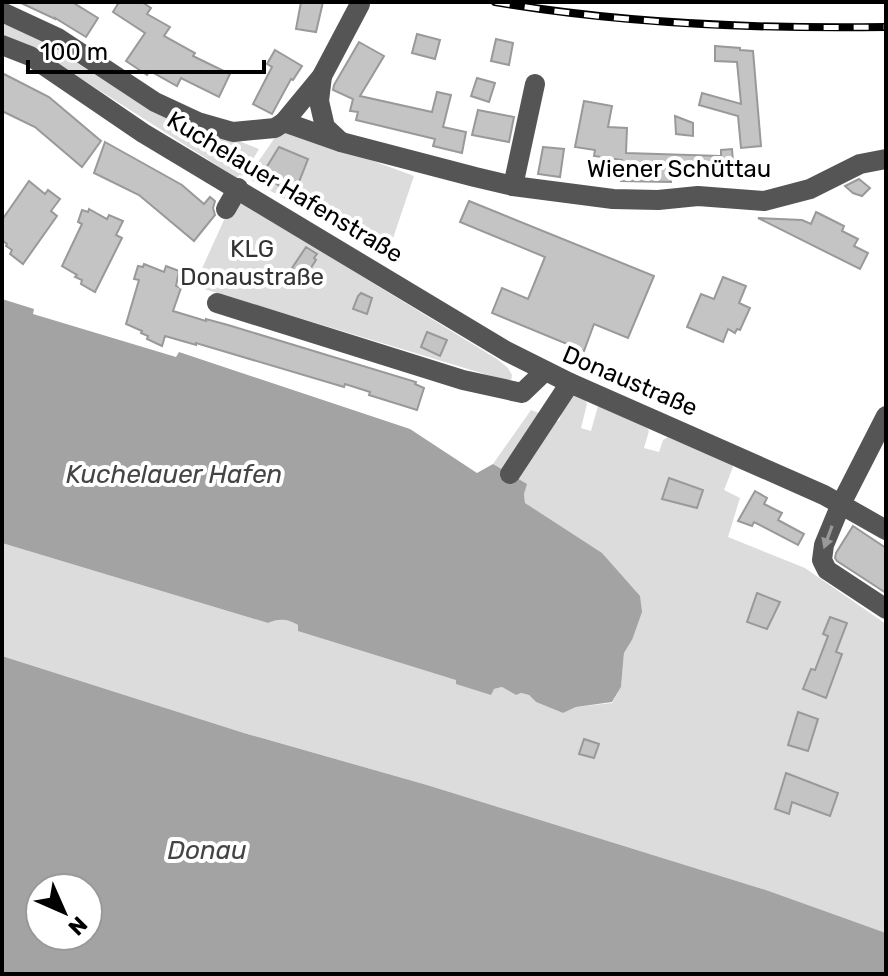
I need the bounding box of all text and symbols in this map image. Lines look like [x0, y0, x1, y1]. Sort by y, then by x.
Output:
scale bar [28, 24, 264, 74]
text: 100 m [40, 38, 108, 66]
street label: Kuchelauer Hafenstraße [162, 106, 408, 268]
street label: Wiener Schüttau [587, 155, 771, 183]
park label: KLG Donaustraße [180, 235, 324, 291]
street label: Donaustraße [558, 340, 702, 422]
water label: Kuchelauer Hafen [66, 459, 282, 490]
one-way arrow [821, 525, 834, 549]
water label: Donau [167, 835, 247, 866]
north arrow [24, 872, 104, 952]
text: N [63, 911, 93, 941]

